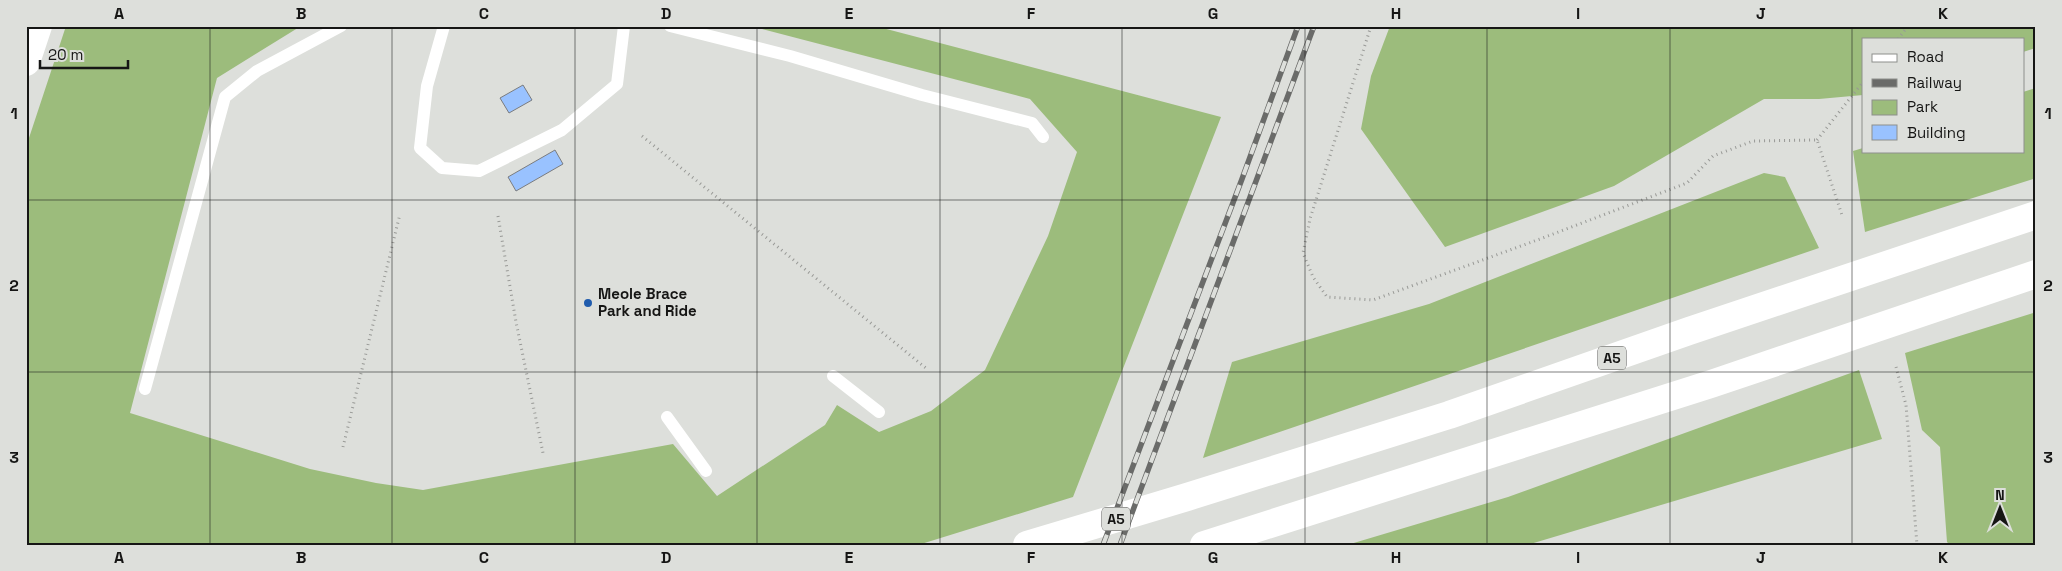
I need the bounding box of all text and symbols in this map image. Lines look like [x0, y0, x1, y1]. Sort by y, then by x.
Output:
text: A [114, 3, 124, 24]
text: B [296, 3, 306, 24]
text: C [479, 3, 489, 24]
text: D [661, 3, 671, 24]
text: E [845, 3, 854, 24]
text: F [1027, 3, 1036, 24]
text: G [1208, 3, 1218, 24]
text: H [1391, 3, 1401, 24]
text: I [1576, 3, 1580, 24]
text: J [1756, 3, 1766, 24]
text: K [1938, 3, 1948, 24]
scale bar [40, 38, 128, 70]
legend [1862, 38, 2024, 152]
text: 20 m [48, 45, 83, 64]
text: Road [1907, 47, 1944, 66]
text: Railway [1907, 73, 1962, 92]
text: Park [1907, 97, 1938, 116]
text: 1 [10, 103, 18, 124]
text: 1 [2044, 103, 2052, 124]
text: Building [1907, 123, 1966, 142]
text: 2 [9, 275, 19, 296]
text: 2 [2043, 275, 2053, 296]
place label: Meole Brace Park and Ride [598, 284, 697, 320]
marker: Meole Brace Park and Ride [582, 297, 594, 309]
road number: A5 [1598, 346, 1626, 369]
text: 3 [9, 447, 19, 468]
text: 3 [2043, 447, 2053, 468]
north arrow [1974, 484, 2024, 534]
text: N [1995, 486, 2005, 504]
road number: A5 [1102, 508, 1130, 530]
text: A [114, 547, 124, 568]
text: B [296, 547, 306, 568]
text: C [479, 547, 489, 568]
text: D [661, 547, 671, 568]
text: E [845, 547, 854, 568]
text: F [1027, 547, 1036, 568]
text: G [1208, 547, 1218, 568]
text: H [1391, 547, 1401, 568]
text: I [1576, 547, 1580, 568]
text: J [1756, 547, 1766, 568]
text: K [1938, 547, 1948, 568]

